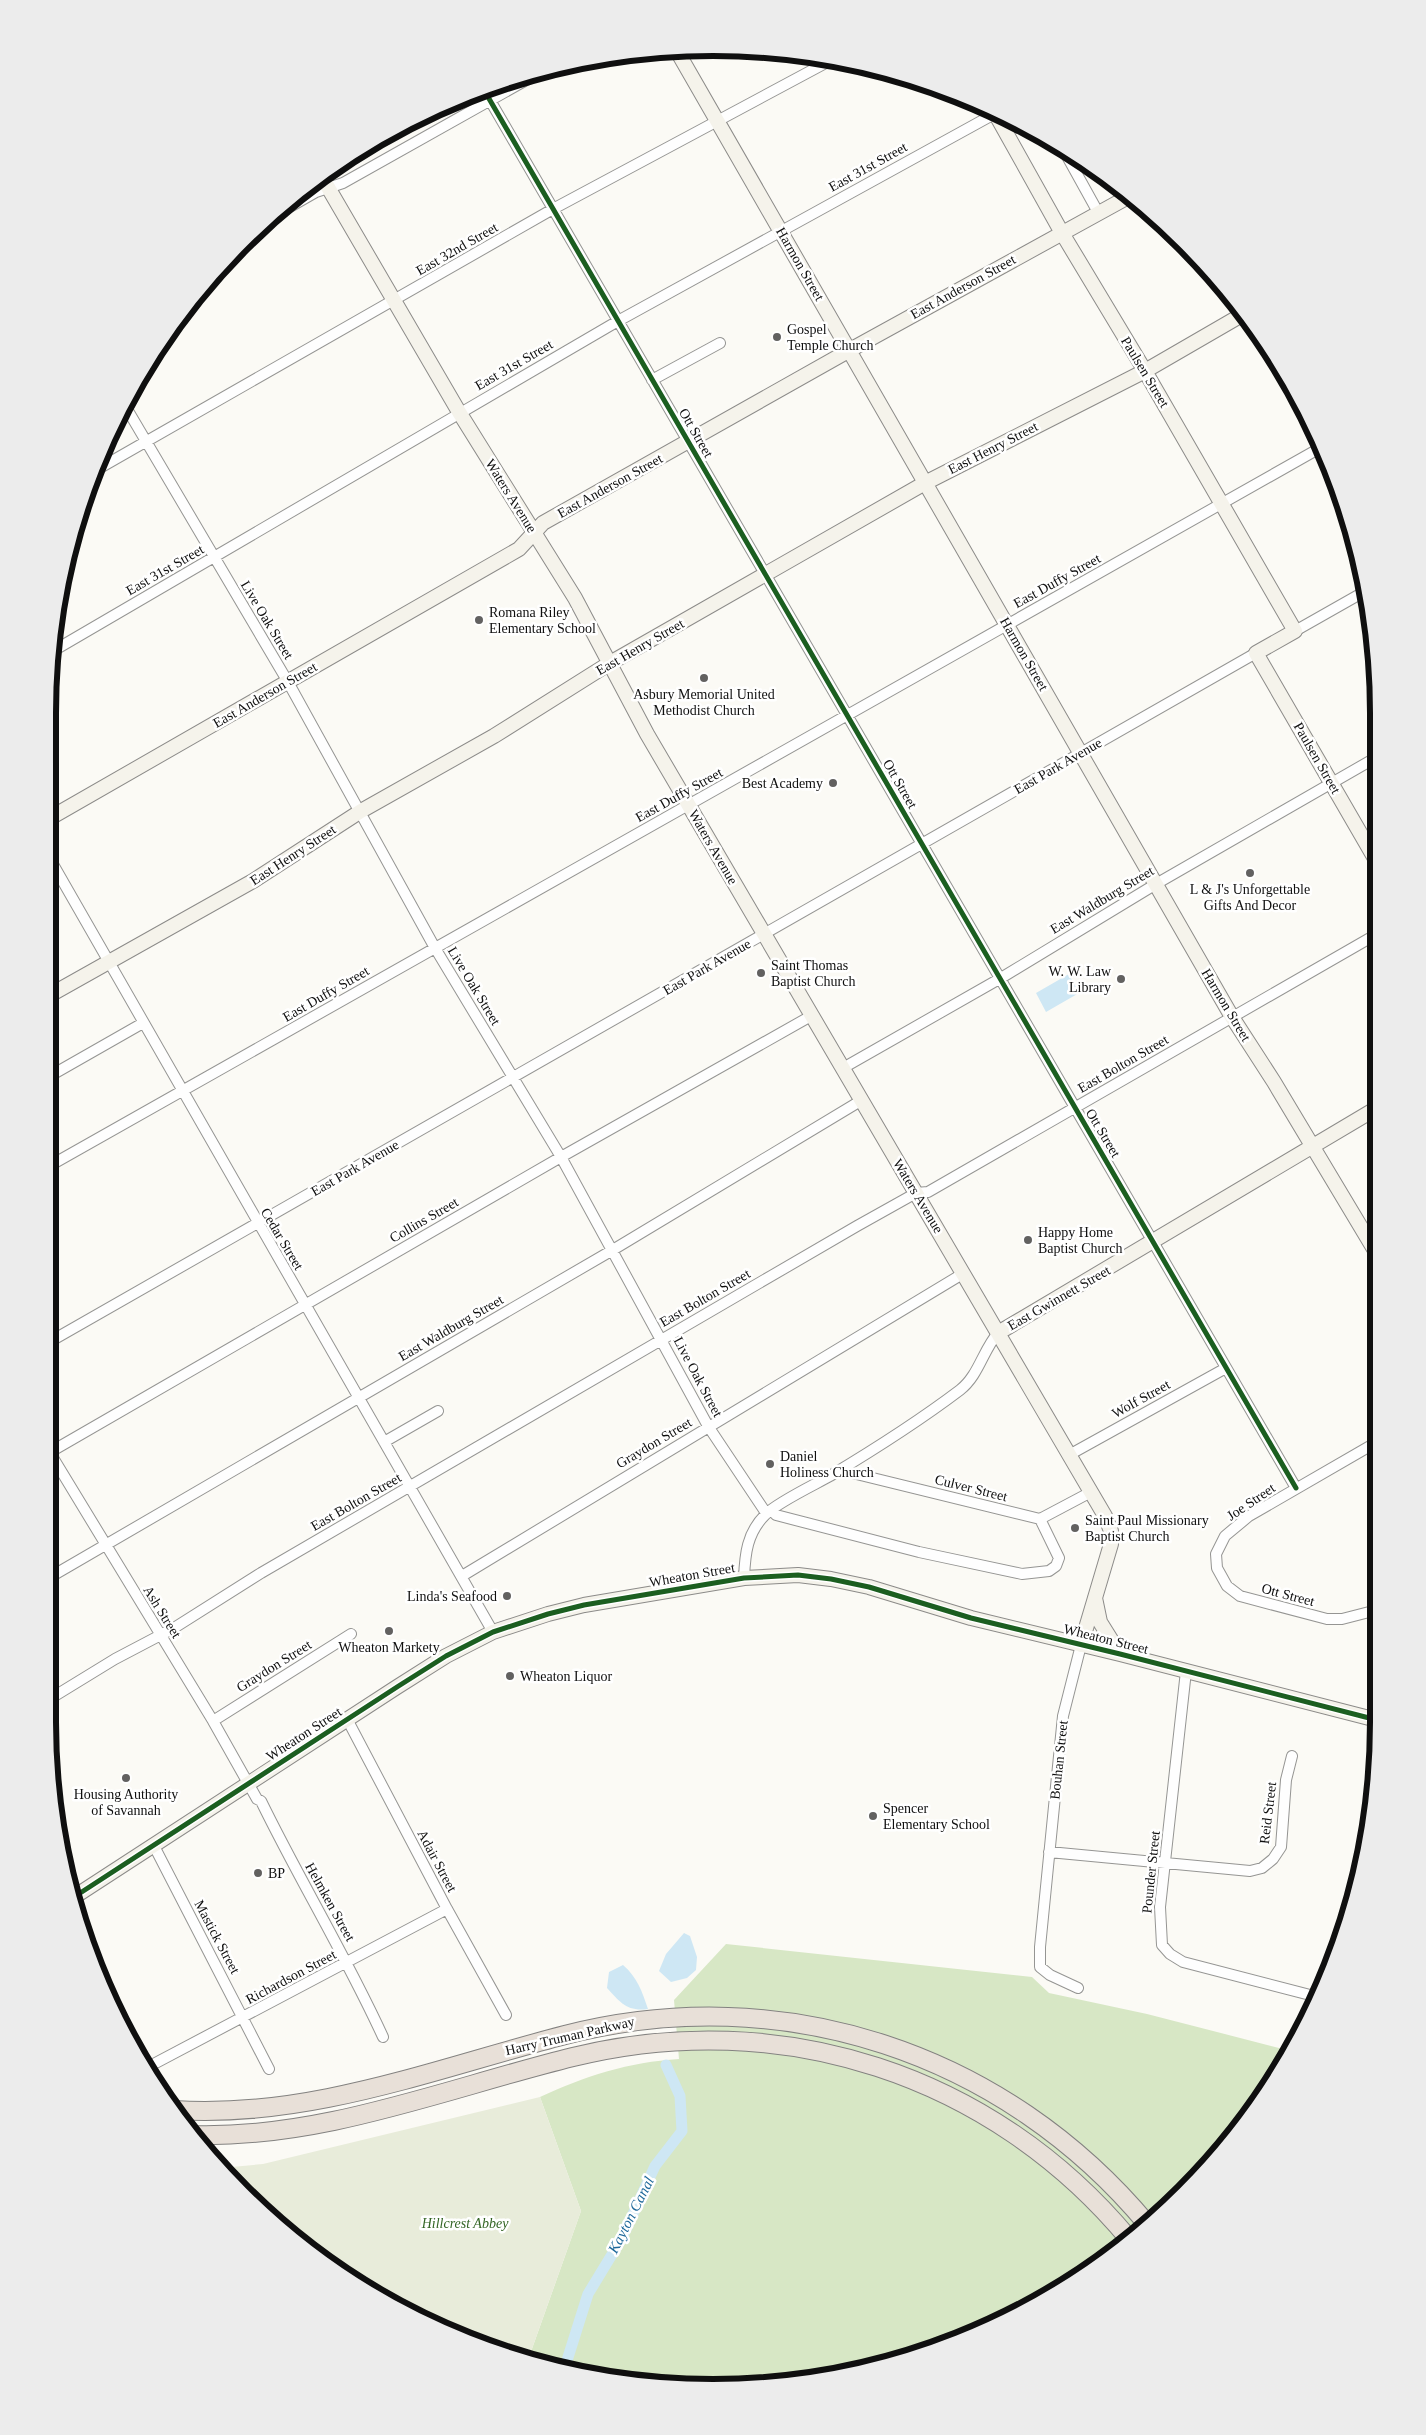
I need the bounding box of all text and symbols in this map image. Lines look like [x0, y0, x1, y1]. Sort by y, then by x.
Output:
street label: East 31st Street [826, 139, 910, 195]
street label: East 32nd Street [414, 220, 501, 278]
street label: Harmon Street [773, 225, 827, 303]
street label: East Anderson Street [908, 252, 1018, 322]
place label: Gospel Temple Church [787, 322, 874, 353]
marker: Gospel Temple Church [771, 331, 783, 343]
street label: Paulsen Street [1118, 334, 1172, 410]
street label: East 31st Street [473, 337, 556, 393]
street label: Ott Street [676, 406, 716, 460]
street label: East Henry Street [946, 419, 1040, 477]
street label: East Anderson Street [555, 451, 665, 521]
street label: Waters Avenue [482, 457, 540, 535]
street label: East 31st Street [124, 542, 207, 598]
street label: East Duffy Street [1011, 551, 1103, 611]
street label: Live Oak Street [238, 578, 296, 662]
place label: Romana Riley Elementary School [489, 605, 596, 636]
marker: Romana Riley Elementary School [473, 614, 485, 626]
street label: Harmon Street [997, 615, 1051, 693]
street label: East Henry Street [593, 616, 687, 678]
street label: East Anderson Street [210, 659, 320, 731]
marker: Asbury Memorial United Methodist Church [698, 672, 710, 684]
place label: Asbury Memorial United Methodist Church [633, 687, 775, 718]
street label: Paulsen Street [1291, 720, 1343, 796]
street label: East Park Avenue [1012, 735, 1104, 797]
street label: Ott Street [880, 757, 920, 811]
street label: East Duffy Street [633, 765, 725, 825]
place label: Best Academy [742, 776, 823, 791]
marker: Best Academy [827, 777, 839, 789]
street label: Waters Avenue [686, 807, 740, 887]
street label: East Henry Street [248, 822, 339, 888]
street label: East Waldburg Street [1048, 863, 1157, 937]
marker: L & J's Unforgettable Gifts And Decor [1244, 867, 1256, 879]
place label: L & J's Unforgettable Gifts And Decor [1190, 882, 1310, 913]
street label: East Park Avenue [661, 936, 753, 998]
street label: Live Oak Street [445, 944, 503, 1028]
place label: Saint Thomas Baptist Church [771, 958, 855, 989]
street label: East Duffy Street [280, 963, 372, 1025]
place label: W. W. Law Library [1049, 964, 1112, 995]
street label: Harmon Street [1198, 966, 1254, 1044]
marker: Saint Thomas Baptist Church [755, 967, 767, 979]
marker: W. W. Law Library [1115, 973, 1127, 985]
street label: East Bolton Street [1075, 1032, 1171, 1096]
street label: Ott Street [1083, 1106, 1123, 1160]
street label: East Park Avenue [309, 1137, 401, 1199]
street label: Waters Avenue [890, 1156, 946, 1236]
street label: Collins Street [387, 1194, 461, 1246]
street label: Cedar Street [258, 1205, 306, 1273]
place label: Happy Home Baptist Church [1038, 1225, 1122, 1256]
marker: Happy Home Baptist Church [1022, 1234, 1034, 1246]
street label: East Gwinnett Street [1005, 1262, 1113, 1333]
street label: East Bolton Street [657, 1266, 753, 1330]
street label: East Waldburg Street [396, 1292, 506, 1364]
street label: Live Oak Street [671, 1334, 725, 1420]
street label: Wolf Street [1109, 1377, 1173, 1421]
street label: Graydon Street [614, 1415, 694, 1471]
place label: Daniel Holiness Church [780, 1449, 874, 1480]
marker: Daniel Holiness Church [764, 1458, 776, 1470]
street label: East Bolton Street [308, 1470, 404, 1534]
street label: Culver Street [933, 1472, 1009, 1504]
street label: Joe Street [1224, 1480, 1278, 1524]
place label: Saint Paul Missionary Baptist Church [1085, 1513, 1209, 1544]
marker: Saint Paul Missionary Baptist Church [1069, 1522, 1081, 1534]
street label: Wheaton Street [648, 1560, 736, 1590]
street label: Ott Street [1260, 1581, 1316, 1609]
street label: Ash Street [140, 1583, 184, 1641]
place label: Linda's Seafood [407, 1589, 497, 1604]
marker: Linda's Seafood [501, 1590, 513, 1602]
street label: Wheaton Street [1062, 1621, 1150, 1657]
marker: Wheaton Markety [383, 1625, 395, 1637]
street label: Graydon Street [234, 1637, 314, 1695]
place label: Wheaton Markety [338, 1640, 440, 1655]
place label: Wheaton Liquor [520, 1669, 612, 1684]
marker: Wheaton Liquor [504, 1670, 516, 1682]
street label: Wheaton Street [264, 1704, 345, 1764]
street label: Bouhan Street [1047, 1719, 1071, 1800]
marker: Housing Authority of Savannah [120, 1772, 132, 1784]
street label: Reid Street [1257, 1781, 1279, 1845]
place label: Housing Authority of Savannah [74, 1787, 178, 1818]
place label: Spencer Elementary School [883, 1801, 990, 1832]
marker: Spencer Elementary School [867, 1810, 879, 1822]
street label: Adair Street [414, 1827, 460, 1895]
street label: Pounder Street [1139, 1830, 1163, 1914]
street label: Helmken Street [302, 1860, 358, 1944]
place label: BP [268, 1866, 285, 1881]
marker: BP [252, 1867, 264, 1879]
street label: Mastick Street [191, 1898, 243, 1976]
street label: Richardson Street [243, 1947, 339, 2007]
street label: Harry Truman Parkway [504, 2014, 636, 2058]
water label: Kayton Canal [604, 2174, 657, 2257]
park label: Hillcrest Abbey [421, 2216, 509, 2231]

